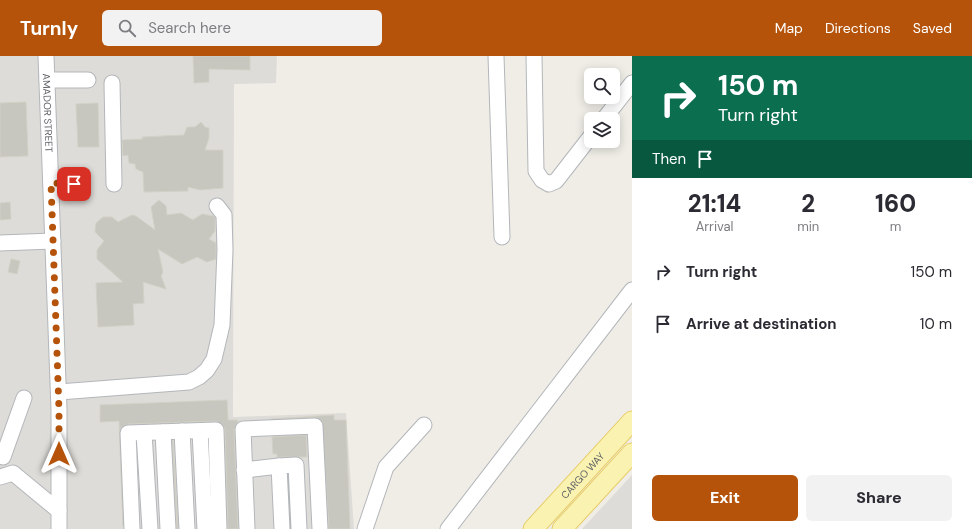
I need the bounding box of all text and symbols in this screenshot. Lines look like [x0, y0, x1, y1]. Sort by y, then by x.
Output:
search box [102, 10, 382, 46]
text: Turnly [20, 16, 78, 41]
icon: search [116, 17, 138, 39]
text: Search here [148, 18, 231, 38]
text: Map [775, 19, 803, 37]
text: Directions [825, 19, 891, 37]
text: Saved [913, 19, 952, 37]
text: 150 m [718, 67, 798, 104]
map controls [584, 68, 620, 148]
button: search [584, 68, 620, 104]
icon: right [652, 72, 704, 124]
street label: AMADOR STREET [40, 73, 56, 153]
text: Turn right [718, 103, 798, 127]
button: layers [584, 112, 620, 148]
icon: arrive [694, 148, 716, 170]
text: Then [652, 149, 686, 169]
pin [57, 167, 91, 201]
icon: arrive [63, 173, 85, 195]
text: 21:14 [688, 188, 741, 219]
text: 2 [801, 188, 815, 219]
text: 160 [875, 188, 916, 219]
text: Arrival [696, 218, 734, 235]
text: min [797, 218, 819, 235]
text: m [890, 218, 901, 235]
icon: right [652, 261, 674, 283]
text: Turn right [686, 262, 757, 282]
text: 150 m [911, 262, 952, 282]
icon: arrive [652, 313, 674, 335]
text: Arrive at destination [686, 314, 837, 334]
text: 10 m [920, 314, 952, 334]
position arrow [38, 433, 80, 475]
street label: CARGO WAY [558, 449, 607, 501]
button: Exit [652, 475, 798, 521]
button: Share [806, 475, 952, 521]

